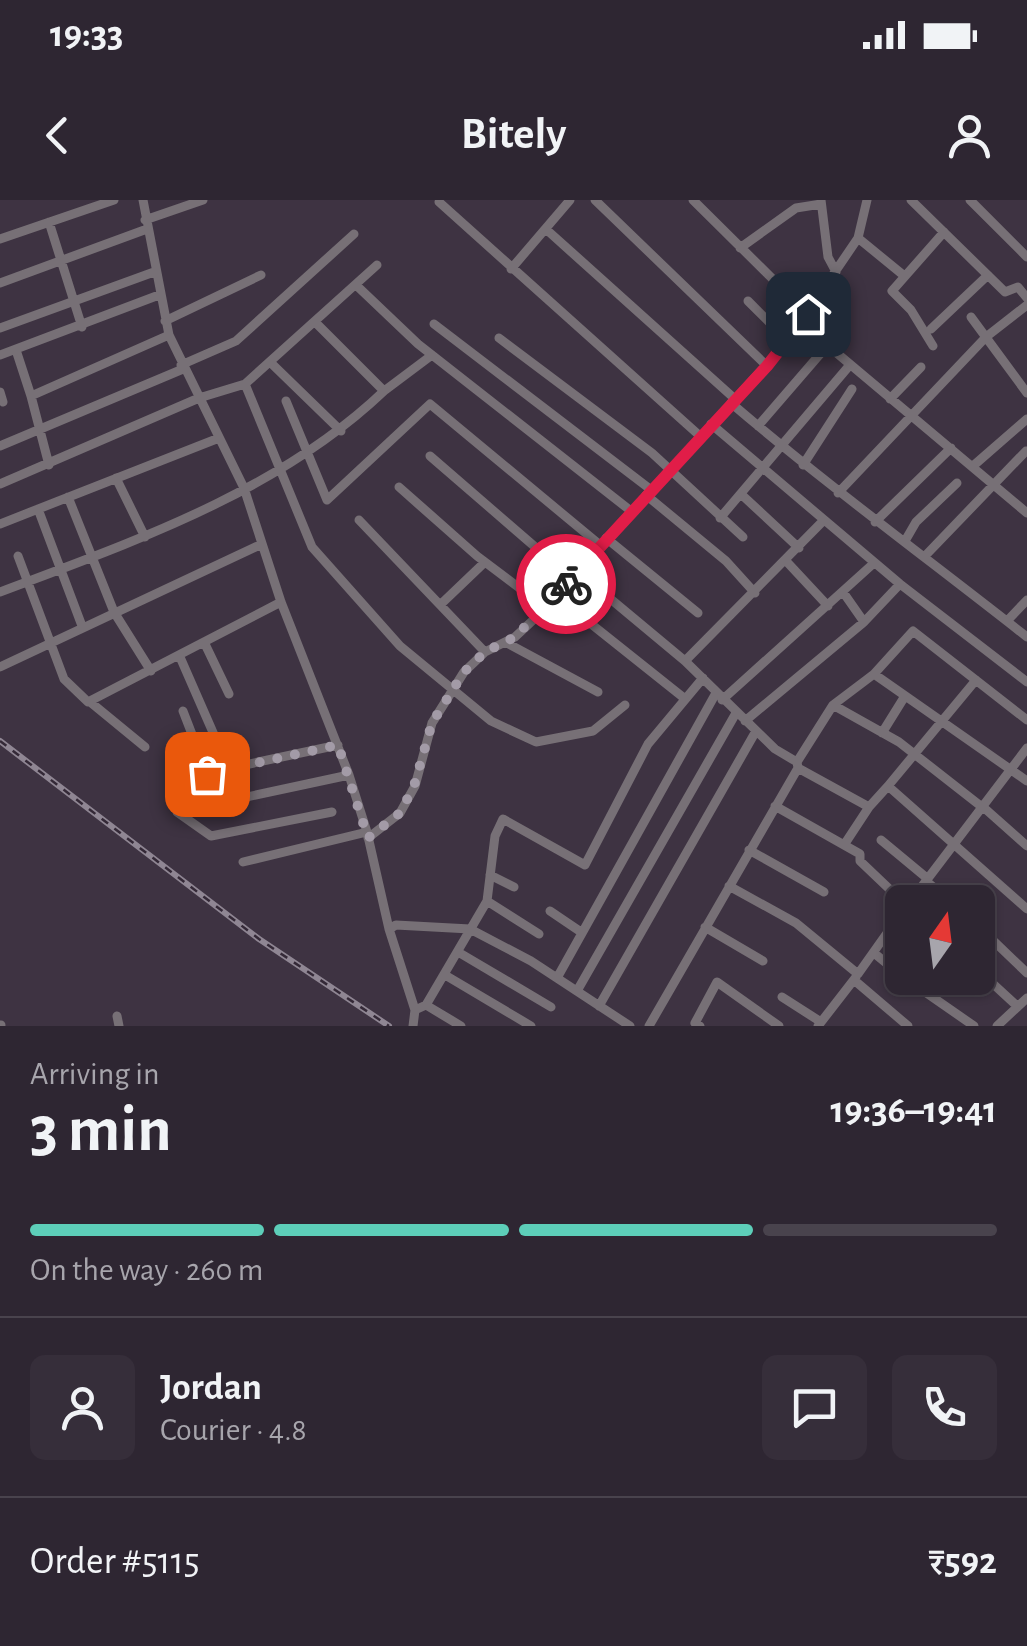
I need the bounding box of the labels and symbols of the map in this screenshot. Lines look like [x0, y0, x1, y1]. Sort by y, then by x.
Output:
pin [766, 272, 851, 357]
courier [516, 534, 616, 634]
pin [165, 732, 250, 817]
north arrow [885, 885, 995, 995]

